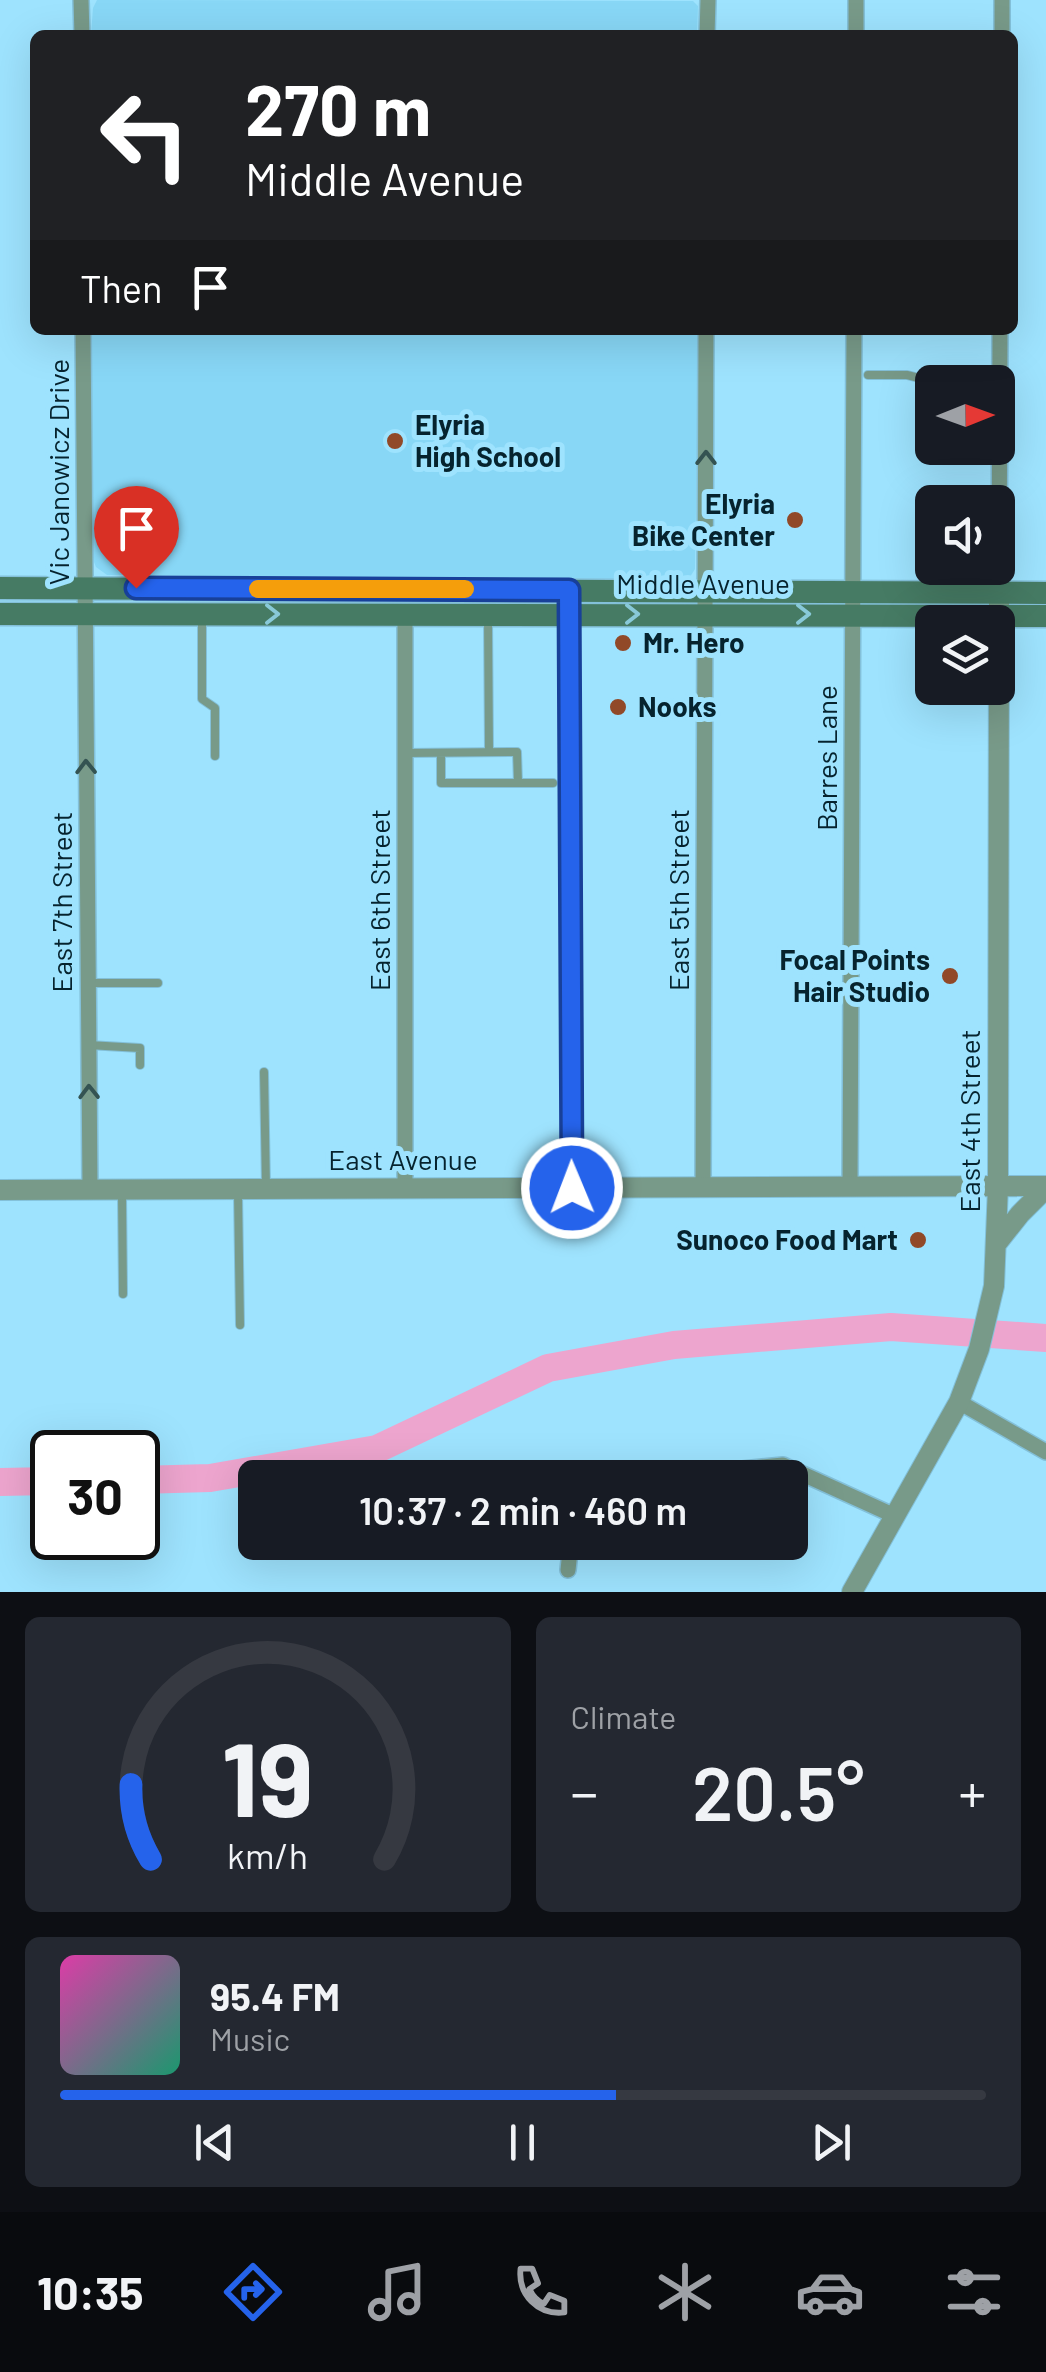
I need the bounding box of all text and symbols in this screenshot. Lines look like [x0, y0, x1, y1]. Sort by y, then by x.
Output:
text: 270 m [245, 66, 431, 150]
icon: left [80, 70, 210, 200]
text: Middle Avenue [245, 151, 524, 205]
icon: arrive [183, 260, 238, 315]
text: Then [80, 265, 163, 311]
street label: Vic Janowicz Drive [41, 359, 75, 585]
north arrow [915, 365, 1015, 465]
map controls [915, 365, 1015, 705]
place label: Elyria High School [415, 407, 561, 473]
marker: Elyria High School [384, 430, 406, 452]
one-way arrow [695, 450, 717, 466]
button: sound [915, 485, 1015, 585]
pin [94, 486, 179, 589]
place label: Elyria Bike Center [632, 486, 775, 552]
icon: arrive [109, 501, 164, 556]
marker: Elyria Bike Center [784, 509, 806, 531]
street label: Middle Avenue [616, 566, 790, 600]
one-way arrow [265, 603, 281, 624]
one-way arrow [626, 603, 641, 625]
one-way arrow [796, 603, 811, 625]
button: layers [915, 605, 1015, 705]
place label: Mr. Hero [643, 625, 745, 659]
marker: Mr. Hero [612, 632, 634, 654]
street label: Barres Lane [809, 685, 843, 831]
place label: Nooks [638, 689, 716, 723]
marker: Nooks [607, 696, 629, 718]
one-way arrow [75, 758, 97, 774]
street label: East 6th Street [362, 809, 396, 991]
street label: East 5th Street [661, 809, 695, 991]
street label: East 7th Street [44, 811, 78, 993]
place label: Focal Points Hair Studio [779, 942, 930, 1008]
marker: Focal Points Hair Studio [939, 965, 961, 987]
street label: East 4th Street [952, 1029, 986, 1213]
one-way arrow [78, 1083, 100, 1098]
position arrow [520, 1136, 624, 1240]
street label: East Avenue [328, 1142, 478, 1176]
place label: Sunoco Food Mart [676, 1222, 898, 1256]
marker: Sunoco Food Mart [907, 1229, 929, 1251]
speed limit sign: 30 [30, 1430, 160, 1560]
text: 10:37 · 2 min · 460 m [359, 1487, 687, 1533]
text: Climate [571, 1697, 676, 1735]
text: 19 [222, 1713, 314, 1838]
text: 20.5° [692, 1746, 865, 1836]
text: − [571, 1758, 598, 1824]
text: + [958, 1758, 986, 1824]
text: km/h [227, 1833, 308, 1876]
text: 95.4 FM [210, 1973, 340, 2019]
text: Music [210, 2019, 290, 2057]
icon: previous [187, 2115, 242, 2170]
icon: pause [495, 2115, 550, 2170]
icon: next [804, 2115, 859, 2170]
icon: directions [218, 2257, 288, 2327]
icon: music [362, 2257, 432, 2327]
icon: phone [506, 2257, 576, 2327]
icon: climate [650, 2257, 720, 2327]
icon: car [795, 2257, 865, 2327]
icon: filters [939, 2257, 1009, 2327]
text: 10:35 [37, 2265, 144, 2319]

